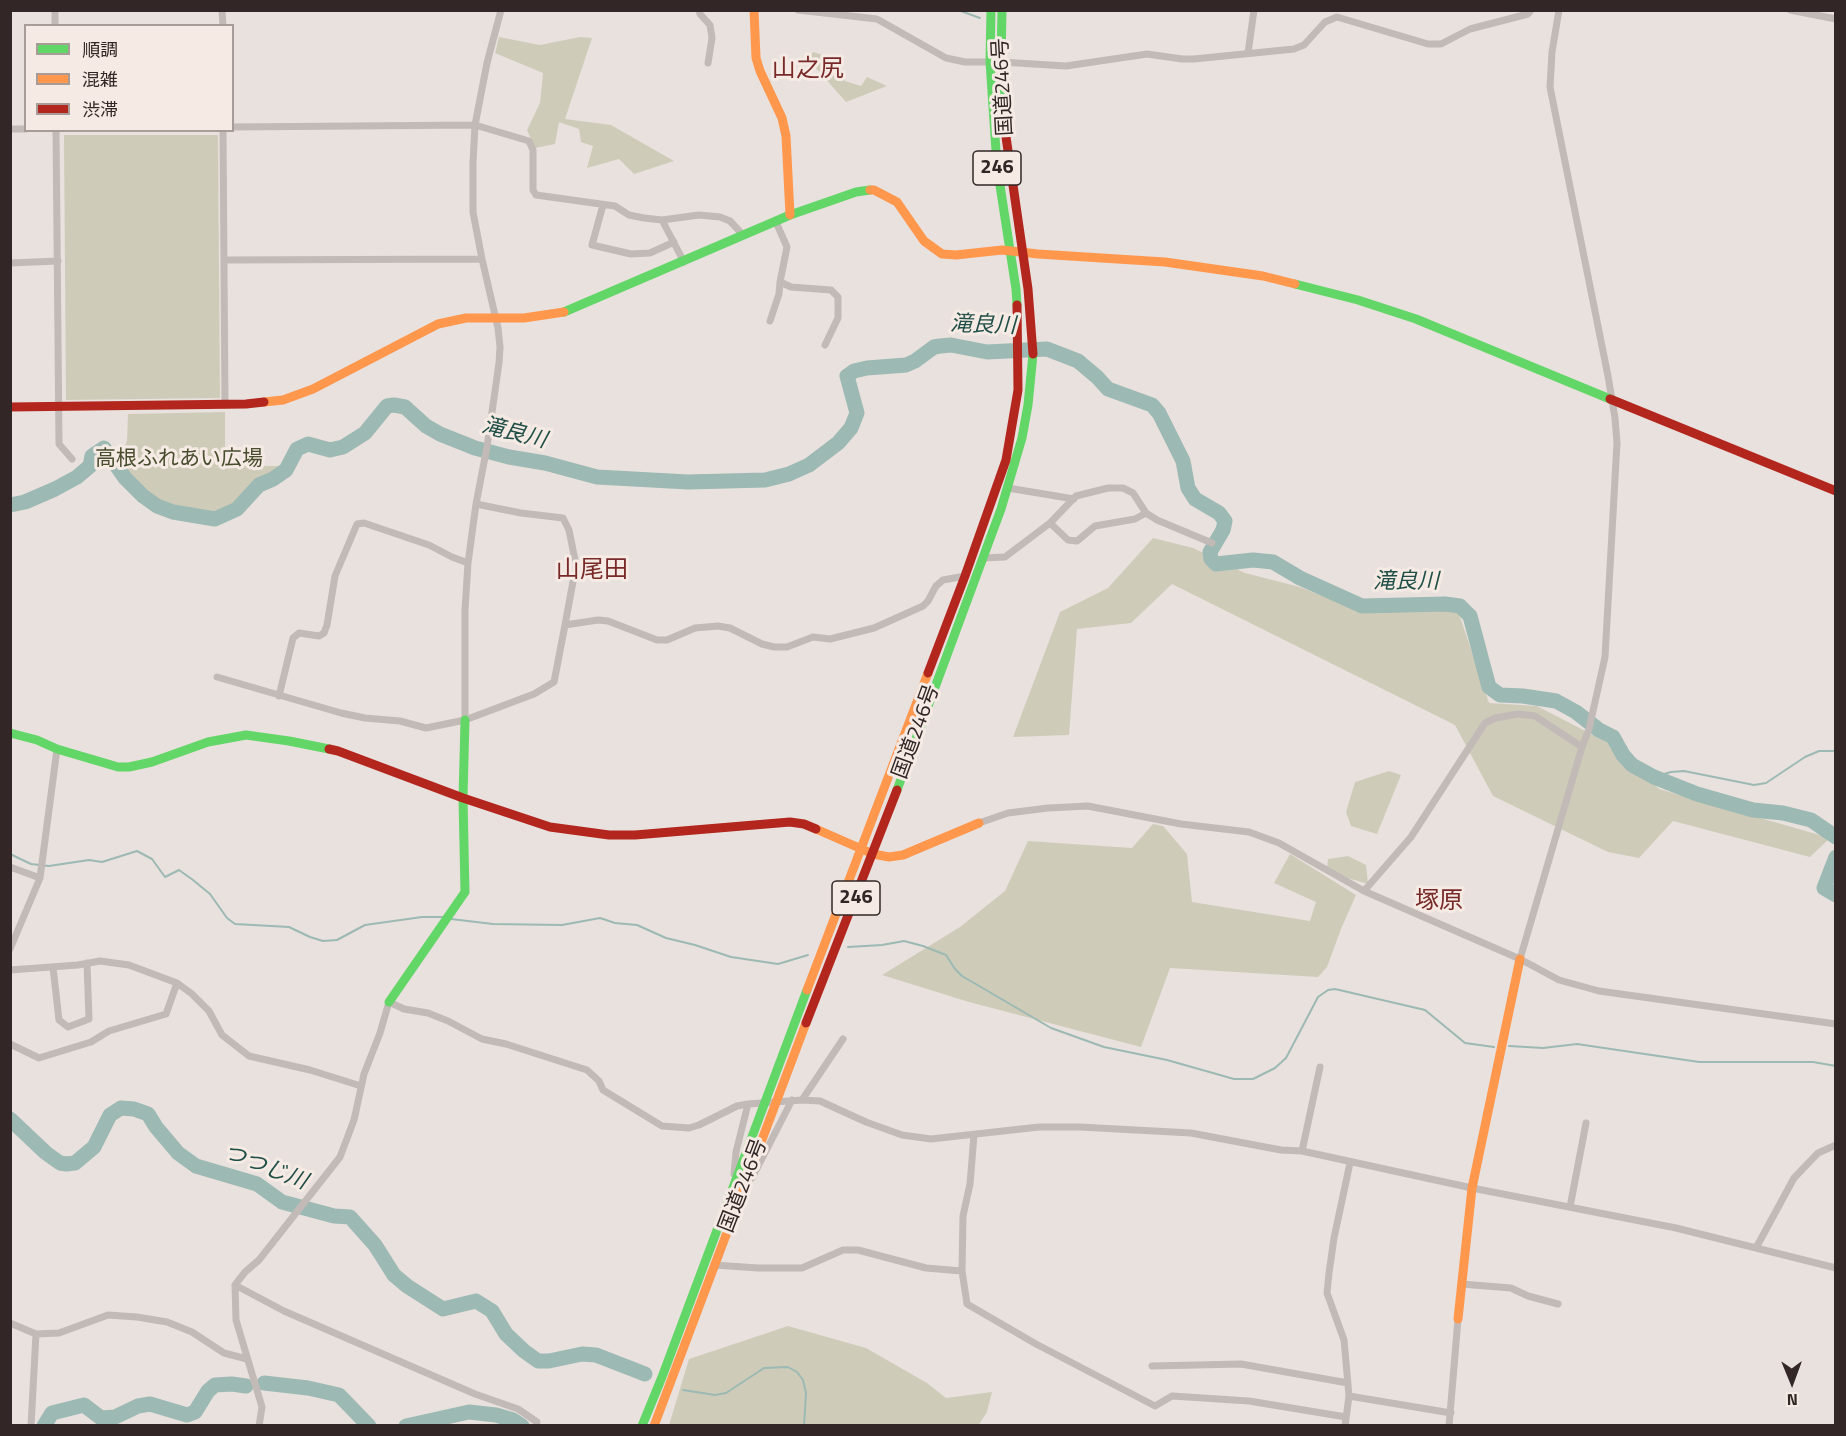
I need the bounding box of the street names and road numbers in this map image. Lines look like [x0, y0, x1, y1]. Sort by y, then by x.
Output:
street label: 国道246号 [989, 37, 1019, 137]
road number: 246 [973, 151, 1021, 185]
street label: 国道246号 [888, 682, 946, 782]
road number: 246 [832, 881, 880, 915]
street label: 国道246号 [715, 1136, 773, 1236]

